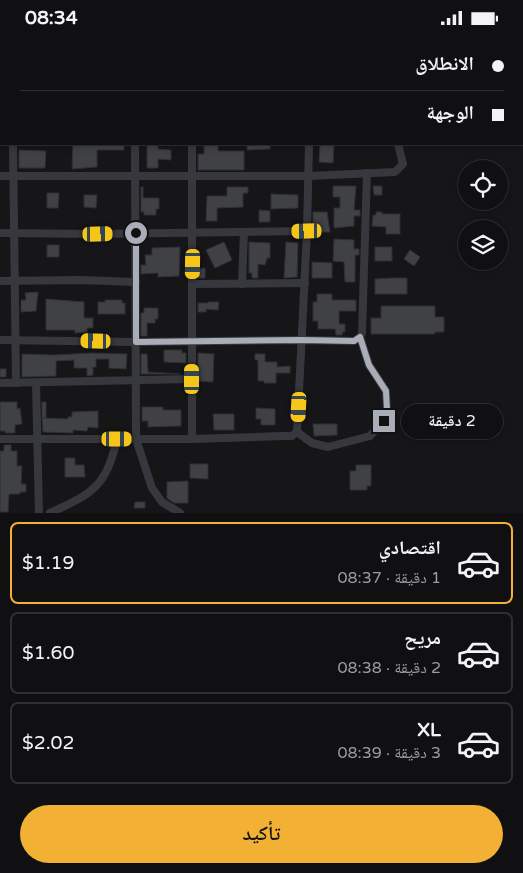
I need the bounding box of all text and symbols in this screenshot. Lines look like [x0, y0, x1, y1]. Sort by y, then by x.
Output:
text: 08:34 [25, 7, 78, 29]
text: الانطلاق [415, 53, 474, 75]
text: الوجهة [426, 102, 474, 124]
map controls [458, 160, 508, 270]
button: locate [458, 160, 508, 210]
button: layers [458, 220, 508, 270]
route start [125, 222, 147, 244]
car [291, 223, 322, 239]
car [82, 226, 113, 242]
car [185, 249, 200, 279]
car [80, 333, 111, 349]
car [184, 364, 199, 394]
car [290, 392, 307, 422]
callout: 2 دقيقة [402, 403, 504, 439]
route end [373, 410, 395, 432]
text: 2 دقيقة [428, 411, 476, 431]
car [102, 432, 132, 447]
text: اقتصادي [379, 537, 441, 559]
icon: car [456, 541, 501, 586]
text: $1.19 [22, 552, 74, 574]
text: 1 دقيقة · 08:37 [337, 568, 441, 588]
text: مريح [404, 627, 441, 649]
icon: car [456, 631, 501, 676]
text: $1.60 [22, 642, 74, 664]
text: 2 دقيقة · 08:38 [337, 658, 441, 678]
text: XL [417, 719, 441, 741]
icon: car [456, 721, 501, 766]
text: $2.02 [22, 732, 74, 754]
text: 3 دقيقة · 08:39 [337, 743, 441, 763]
button: تأكيد [20, 805, 503, 863]

